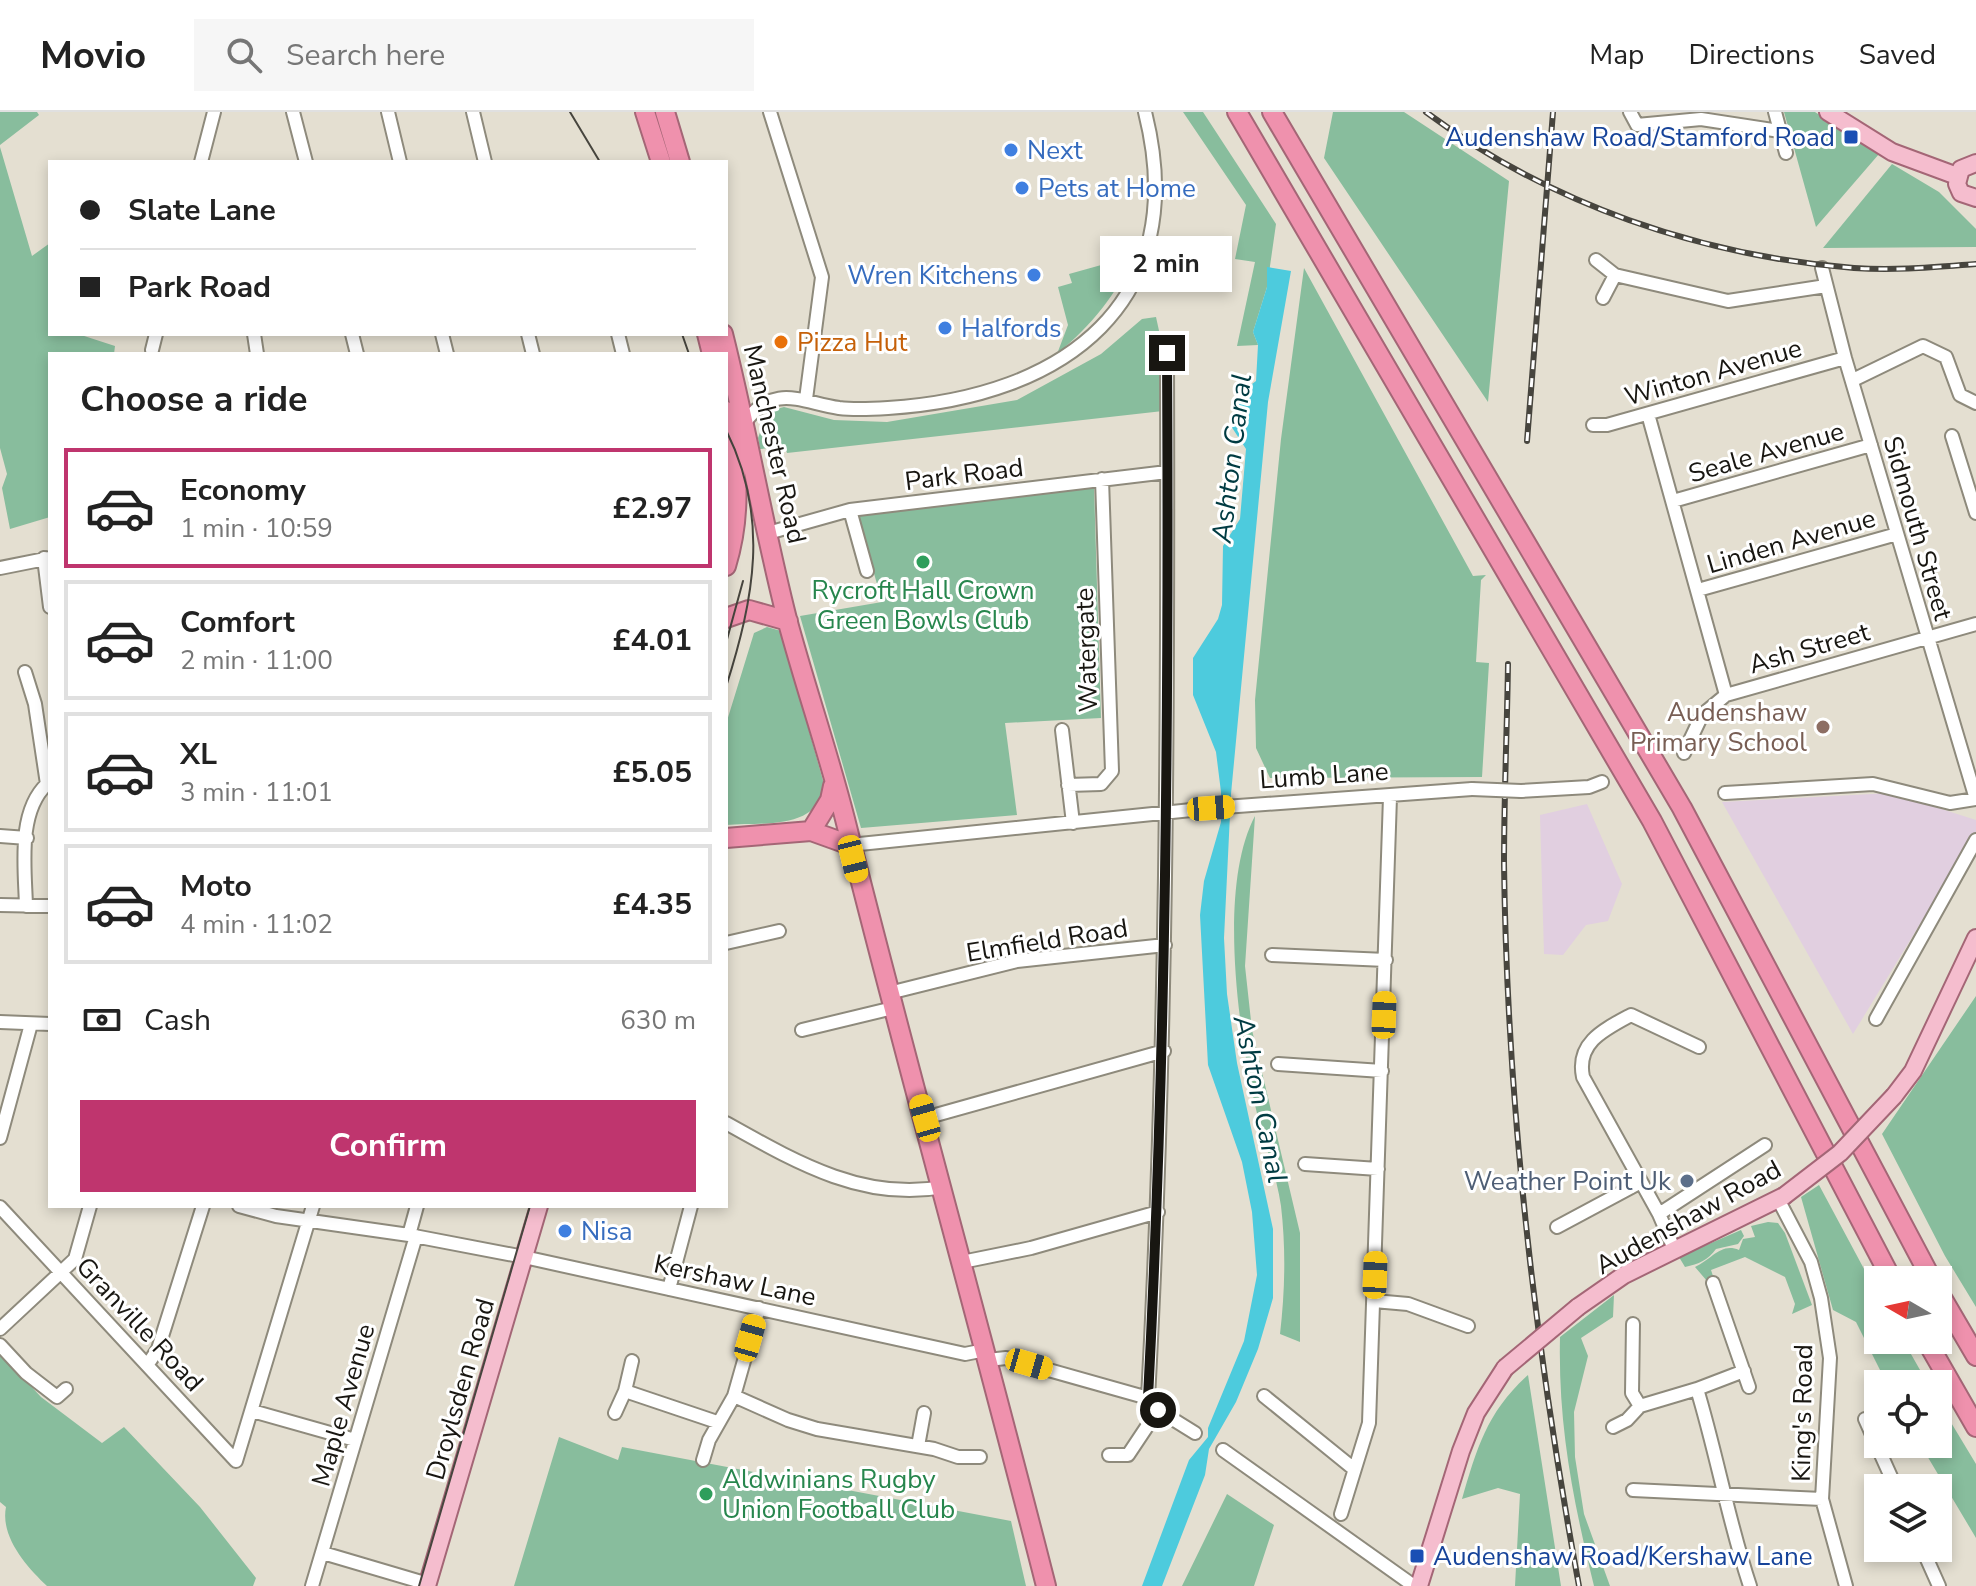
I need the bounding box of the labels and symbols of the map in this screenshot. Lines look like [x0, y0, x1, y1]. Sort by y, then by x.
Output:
place label: Audenshaw Road/Stamford Road [1445, 120, 1835, 155]
marker: Audenshaw Road/Stamford Road [1842, 128, 1860, 146]
place label: Next [1027, 133, 1084, 168]
marker: Next [1002, 141, 1020, 159]
place label: Pets at Home [1038, 171, 1196, 206]
marker: Pets at Home [1013, 179, 1031, 197]
callout: 2 min [1101, 237, 1233, 293]
place label: Wren Kitchens [847, 258, 1018, 293]
marker: Wren Kitchens [1025, 266, 1043, 284]
place label: Halfords [961, 311, 1062, 346]
marker: Halfords [936, 319, 954, 337]
place label: Pizza Hut [797, 325, 908, 360]
street label: Winton Avenue [1620, 330, 1806, 414]
marker: Pizza Hut [772, 333, 790, 351]
route end [1149, 335, 1185, 371]
street label: Manchester Road [735, 341, 814, 547]
water label: Ashton Canal [1203, 371, 1261, 546]
street label: Seale Avenue [1684, 414, 1848, 491]
street label: Sidmouth Street [1875, 432, 1961, 625]
street label: Park Road [903, 450, 1025, 499]
street label: Linden Avenue [1703, 501, 1880, 582]
marker: Rycroft Hall Crown Green Bowls Club [914, 553, 932, 571]
place label: Rycroft Hall Crown Green Bowls Club [811, 573, 1035, 638]
street label: Watergate [1067, 587, 1106, 713]
street label: Ash Street [1745, 614, 1874, 682]
place label: Audenshaw Primary School [1630, 695, 1807, 760]
marker: Audenshaw Primary School [1814, 718, 1832, 736]
street label: Lumb Lane [1258, 754, 1390, 797]
car [1186, 794, 1236, 822]
car [836, 833, 870, 885]
street label: Elmfield Road [964, 910, 1130, 971]
car [1371, 991, 1397, 1039]
water label: Ashton Canal [1224, 1011, 1296, 1186]
car [907, 1092, 943, 1144]
street label: Audenshaw Road [1589, 1152, 1787, 1283]
place label: Weather Point Uk [1464, 1164, 1672, 1199]
marker: Weather Point Uk [1678, 1172, 1696, 1190]
place label: Nisa [581, 1214, 633, 1249]
marker: Nisa [556, 1222, 574, 1240]
street label: Kershaw Lane [651, 1246, 819, 1315]
street label: Granville Road [68, 1249, 211, 1399]
car [1362, 1251, 1388, 1299]
north arrow [1864, 1266, 1952, 1354]
street label: Droylsden Road [418, 1294, 503, 1484]
car [732, 1312, 768, 1364]
street label: Maple Avenue [304, 1320, 383, 1491]
street label: King's Road [1784, 1344, 1821, 1482]
car [1003, 1346, 1055, 1382]
route start [1140, 1392, 1176, 1428]
place label: Aldwinians Rugby Union Football Club [722, 1462, 955, 1527]
marker: Aldwinians Rugby Union Football Club [697, 1485, 715, 1503]
place label: Audenshaw Road/Kershaw Lane [1433, 1539, 1813, 1574]
marker: Audenshaw Road/Kershaw Lane [1408, 1547, 1426, 1565]

